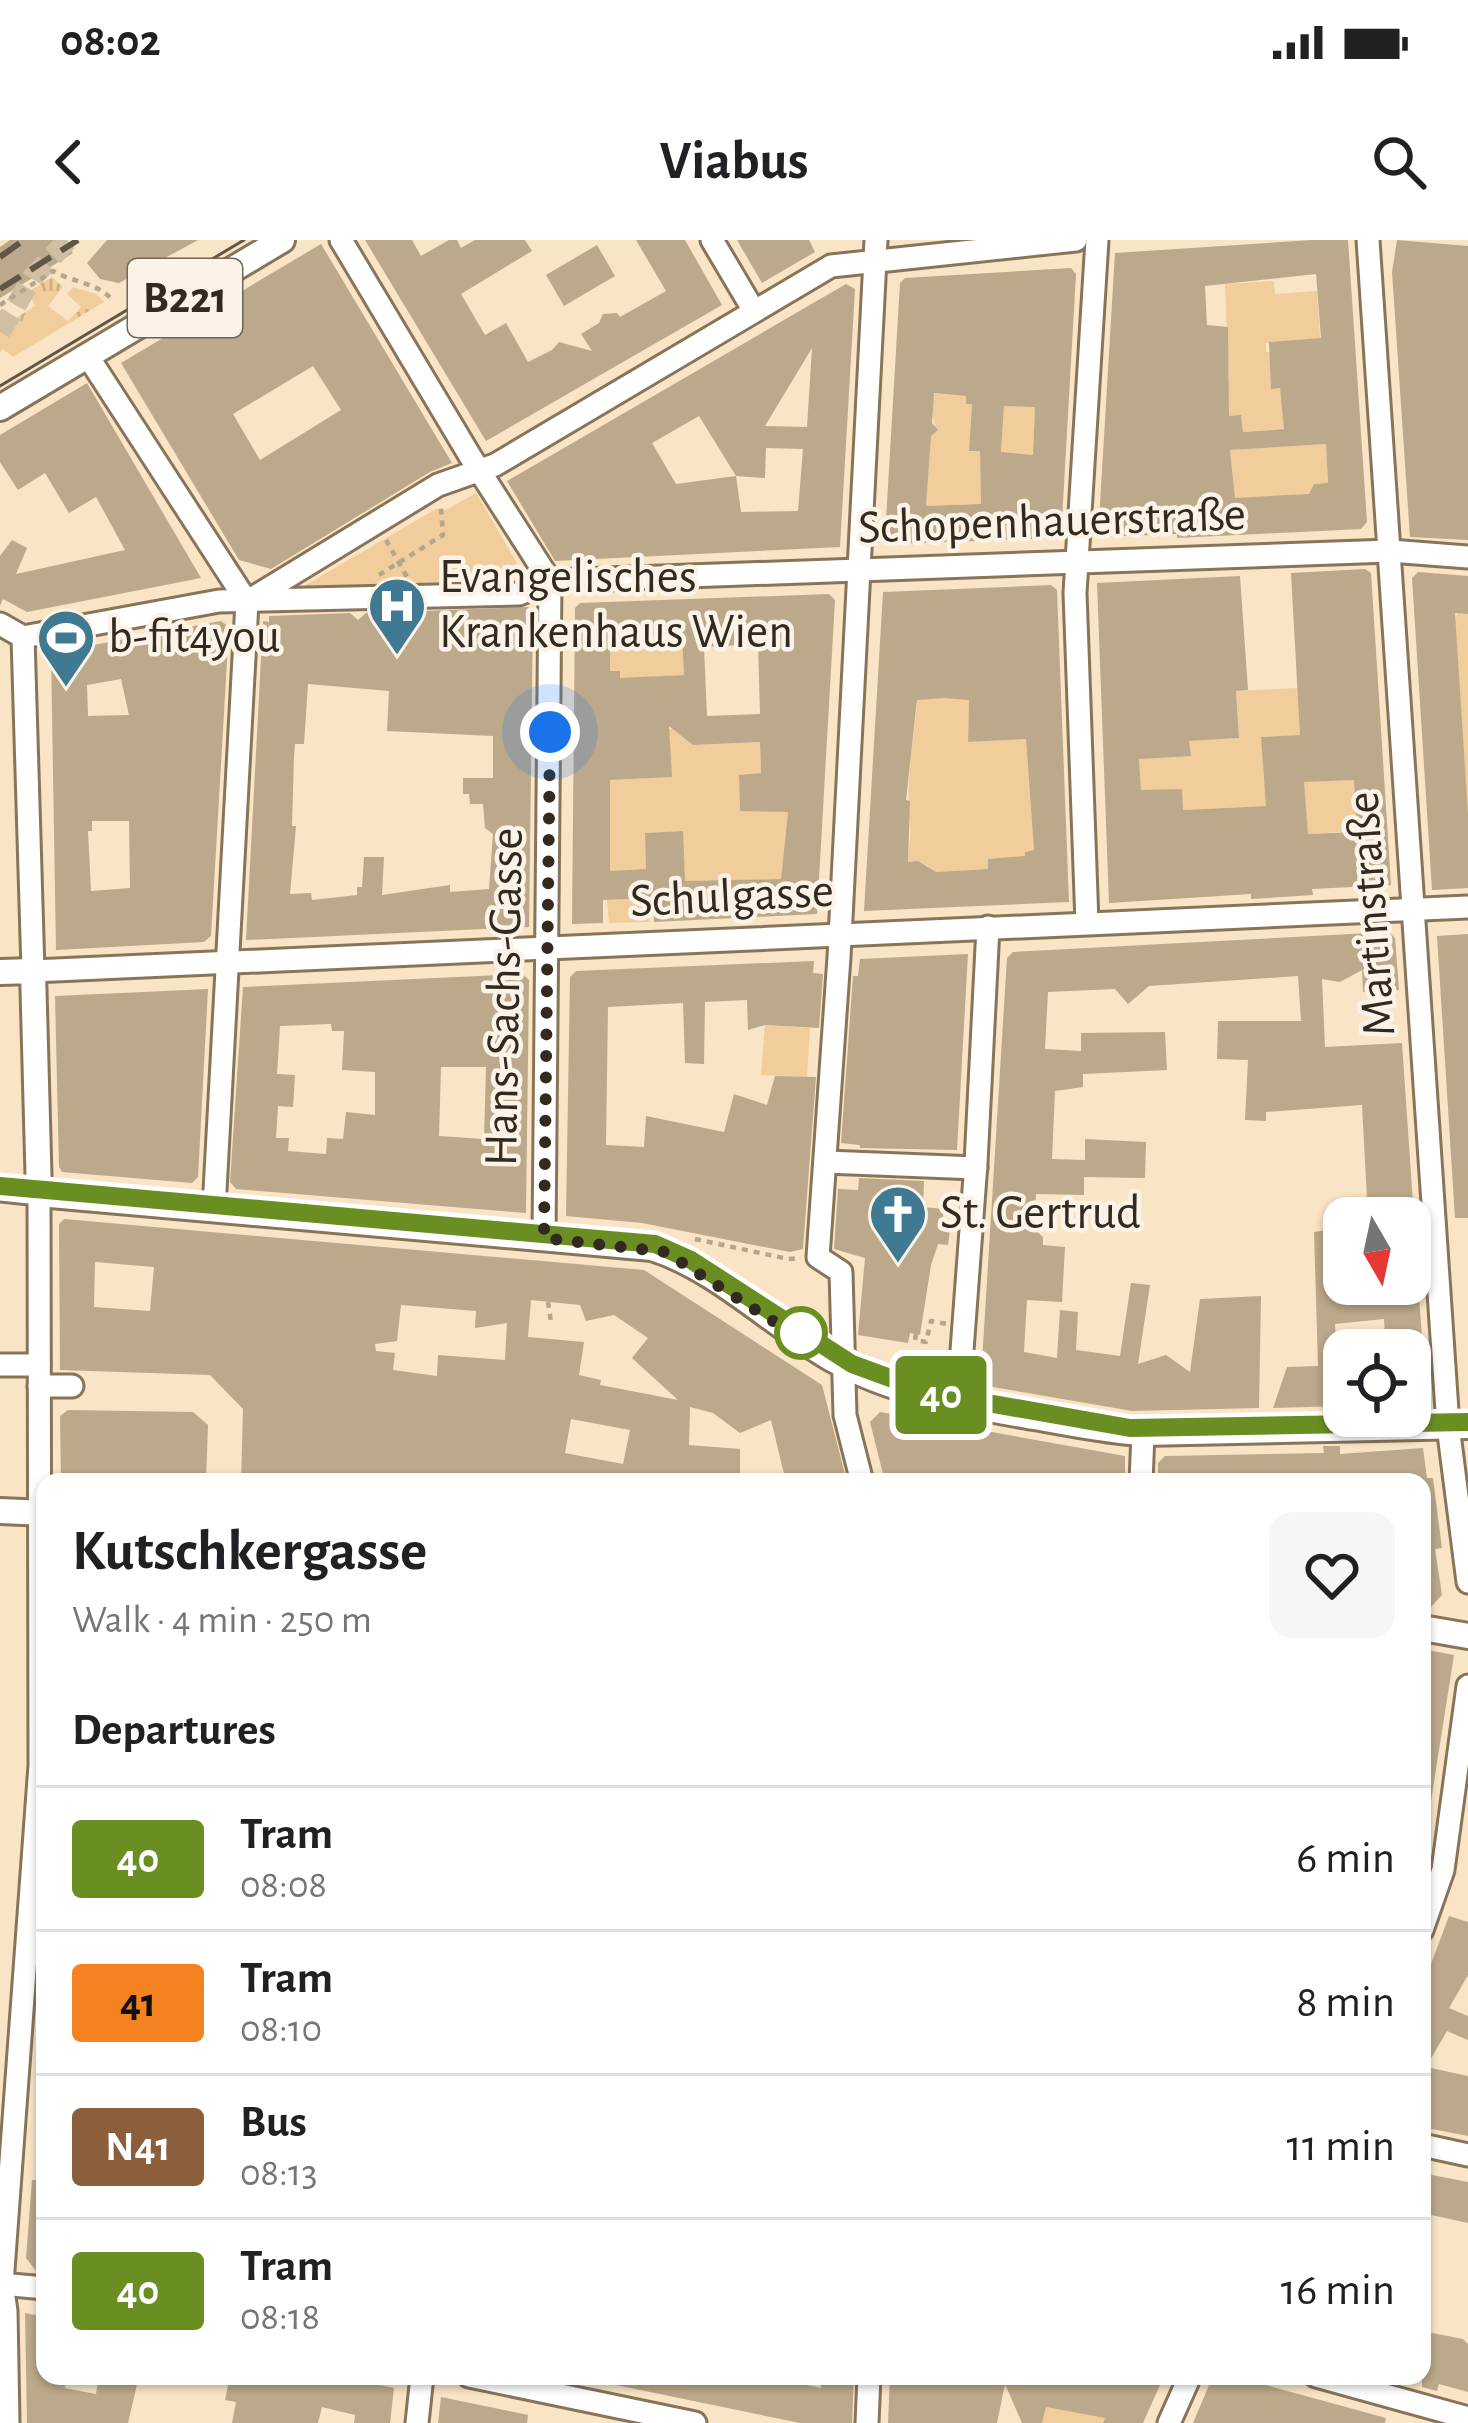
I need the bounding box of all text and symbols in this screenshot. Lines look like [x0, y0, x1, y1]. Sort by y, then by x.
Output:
text: 08:02 [60, 19, 161, 64]
icon: back [36, 129, 102, 195]
icon: search [1366, 129, 1432, 195]
text: Viabus [660, 135, 808, 189]
road number: B221 [128, 259, 242, 337]
street label: Schopenhauerstraße [857, 491, 1247, 553]
place label: Evangelisches Krankenhaus Wien [439, 554, 793, 657]
hospital icon: Evangelisches Krankenhaus Wien [366, 575, 428, 657]
sports icon: b-fit4you [35, 607, 97, 689]
place label: b-fit4you [108, 614, 280, 662]
your location [520, 702, 580, 762]
street label: Martinstraße [1340, 790, 1404, 1038]
street label: Hans-Sachs-Gasse [478, 827, 532, 1167]
street label: Schulgasse [629, 868, 835, 926]
church icon: St. Gertrud [867, 1183, 929, 1265]
place label: St. Gertrud [940, 1190, 1141, 1238]
north arrow [1323, 1197, 1431, 1305]
map controls [1323, 1197, 1431, 1437]
unlabelled marker [776, 1308, 826, 1358]
button: locate [1323, 1329, 1431, 1437]
line badge: 40 [887, 1356, 995, 1434]
text: 40 [919, 1374, 963, 1416]
button: heart [1269, 1512, 1395, 1638]
text: Kutschkergasse [72, 1523, 427, 1580]
text: Walk · 4 min · 250 m [72, 1601, 372, 1640]
text: Departures [72, 1708, 276, 1753]
text: Tram [240, 1812, 333, 1857]
text: 6 min [1296, 1836, 1395, 1881]
text: 40 [116, 1838, 160, 1880]
text: 08:08 [240, 1866, 327, 1905]
text: Tram [240, 1956, 333, 2001]
text: 8 min [1296, 1980, 1395, 2025]
text: 41 [120, 1982, 156, 2024]
text: 08:10 [240, 2010, 322, 2049]
text: Bus [240, 2100, 307, 2145]
text: 11 min [1287, 2124, 1395, 2169]
text: N41 [105, 2126, 171, 2168]
text: 08:13 [240, 2154, 318, 2193]
text: Tram [240, 2244, 333, 2289]
text: 16 min [1281, 2268, 1395, 2313]
text: 40 [116, 2270, 160, 2312]
text: 08:18 [240, 2298, 320, 2337]

